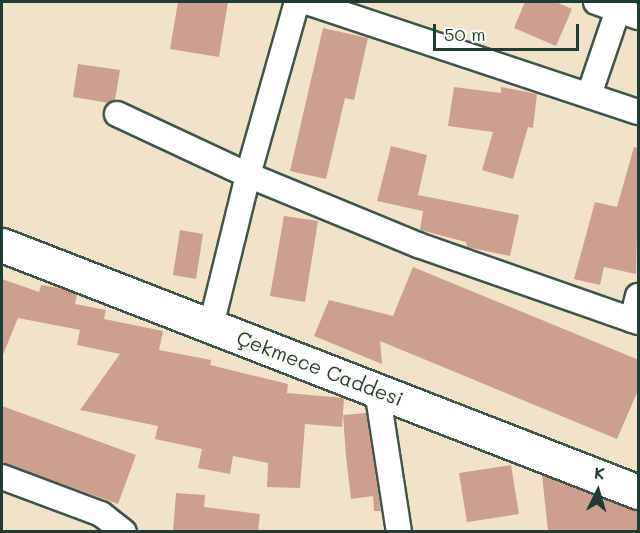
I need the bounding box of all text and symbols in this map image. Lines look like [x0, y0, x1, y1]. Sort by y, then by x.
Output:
scale bar [436, 12, 582, 50]
text: 50 m [444, 22, 486, 46]
street label: Çekmece Caddesi [233, 325, 407, 411]
north arrow [568, 461, 628, 521]
text: K [593, 462, 606, 483]

